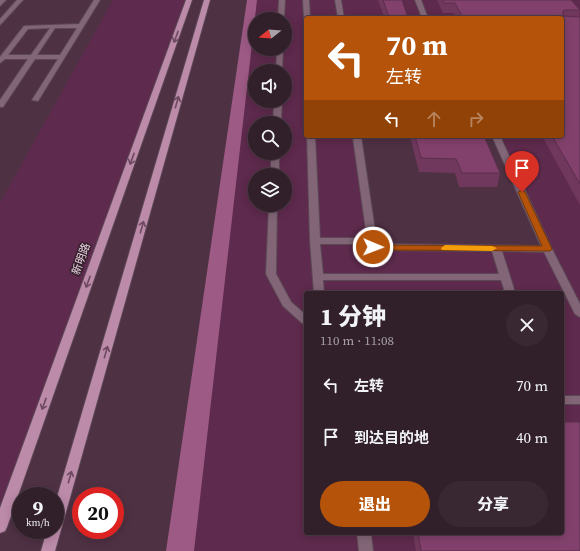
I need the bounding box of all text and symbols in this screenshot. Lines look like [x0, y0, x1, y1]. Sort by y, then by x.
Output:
north arrow [248, 12, 292, 56]
map controls [248, 12, 292, 212]
text: 70 m [386, 26, 448, 64]
one-way arrow [172, 30, 179, 43]
icon: left [320, 32, 372, 84]
button: sound [248, 64, 292, 108]
text: 左转 [386, 64, 422, 89]
one-way arrow [174, 96, 182, 109]
icon: left [381, 108, 403, 130]
icon: ahead [423, 108, 445, 130]
icon: right [465, 108, 487, 130]
button: search [248, 116, 292, 160]
pin [505, 151, 539, 192]
one-way arrow [128, 153, 136, 165]
icon: arrive [511, 157, 533, 179]
button: layers [248, 168, 292, 212]
one-way arrow [138, 221, 146, 234]
position arrow [352, 226, 394, 268]
street label: 新明路 [68, 241, 94, 277]
one-way arrow [84, 275, 92, 287]
text: 1 分钟 [320, 300, 386, 333]
button: close [506, 304, 548, 346]
text: 110 m · 11:08 [320, 332, 394, 349]
one-way arrow [103, 346, 110, 359]
icon: left [320, 374, 342, 396]
text: 左转 [354, 375, 384, 396]
text: 70 m [516, 375, 548, 396]
one-way arrow [40, 398, 48, 410]
icon: arrive [320, 426, 342, 448]
text: 到达目的地 [354, 427, 429, 448]
text: 40 m [516, 427, 548, 448]
one-way arrow [67, 471, 74, 484]
button: 退出 [320, 481, 430, 527]
button: 分享 [438, 481, 548, 527]
speed limit sign: 20 [72, 487, 124, 539]
text: 9 [33, 494, 43, 522]
text: km/h [26, 516, 50, 529]

